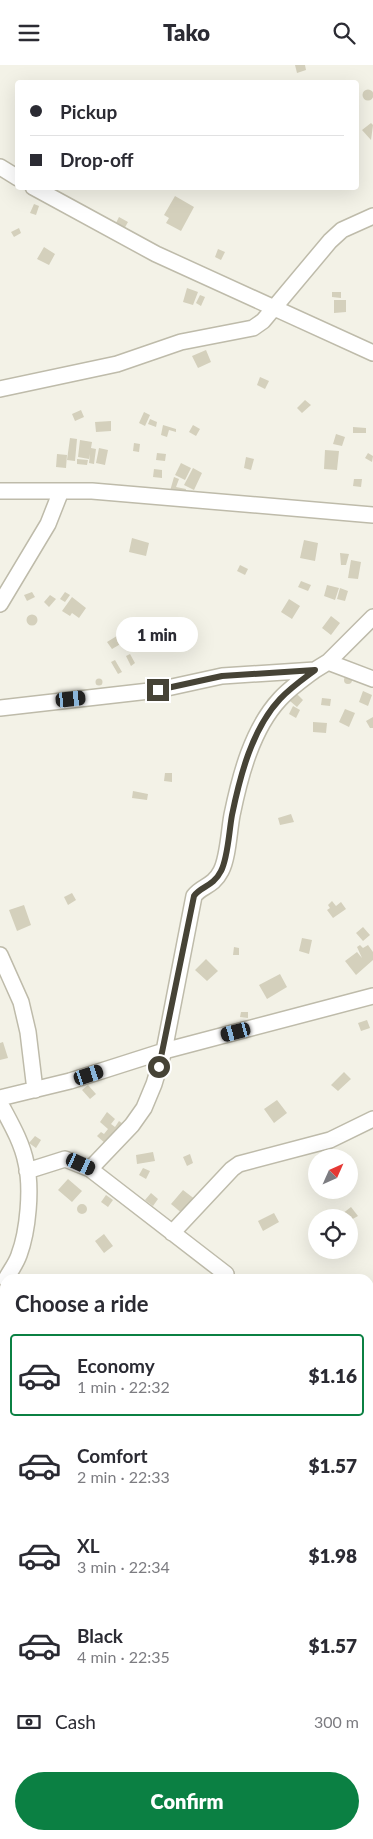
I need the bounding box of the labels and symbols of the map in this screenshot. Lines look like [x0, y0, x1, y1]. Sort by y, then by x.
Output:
callout: 1 min [117, 617, 199, 653]
route end [147, 679, 169, 701]
car [55, 690, 86, 708]
car [219, 1021, 252, 1043]
route start [148, 1056, 170, 1078]
car [72, 1063, 105, 1087]
north arrow [308, 1149, 358, 1199]
car [64, 1151, 97, 1177]

